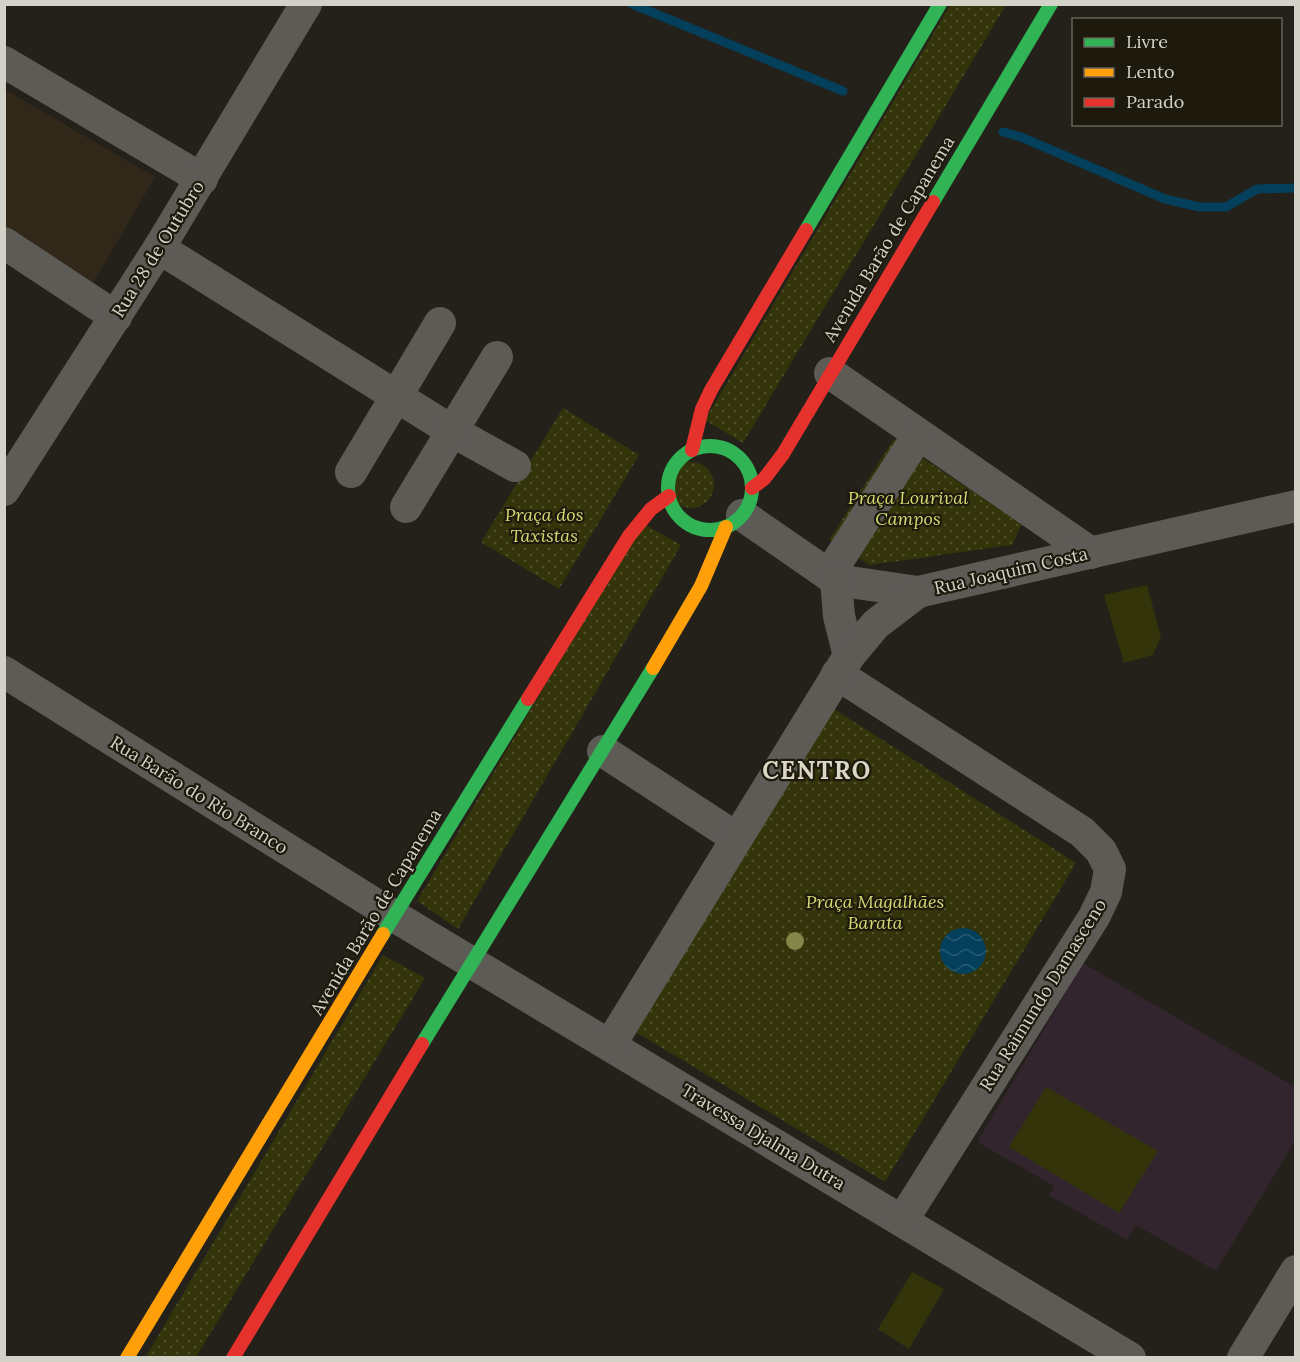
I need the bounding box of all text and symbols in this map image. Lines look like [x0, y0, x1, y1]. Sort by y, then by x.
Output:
legend [1072, 18, 1282, 126]
text: Livre [1126, 30, 1168, 53]
text: Lento [1126, 60, 1174, 83]
text: Parado [1126, 90, 1184, 113]
street label: Avenida Barão de Capanema [817, 132, 959, 347]
street label: Rua 28 de Outubro [106, 176, 209, 322]
park label: Praça Lourival Campos [848, 486, 968, 530]
park label: Praça dos Taxistas [505, 503, 583, 547]
street label: Rua Joaquim Costa [932, 542, 1090, 599]
street label: Rua Barão do Rio Branco [106, 730, 292, 859]
district label: CENTRO [762, 755, 872, 786]
street label: Avenida Barão de Capanema [304, 805, 446, 1020]
park label: Praça Magalhães Barata [806, 890, 944, 934]
street label: Rua Raimundo Damasceno [974, 894, 1111, 1095]
street label: Travessa Djalma Dutra [677, 1078, 850, 1195]

